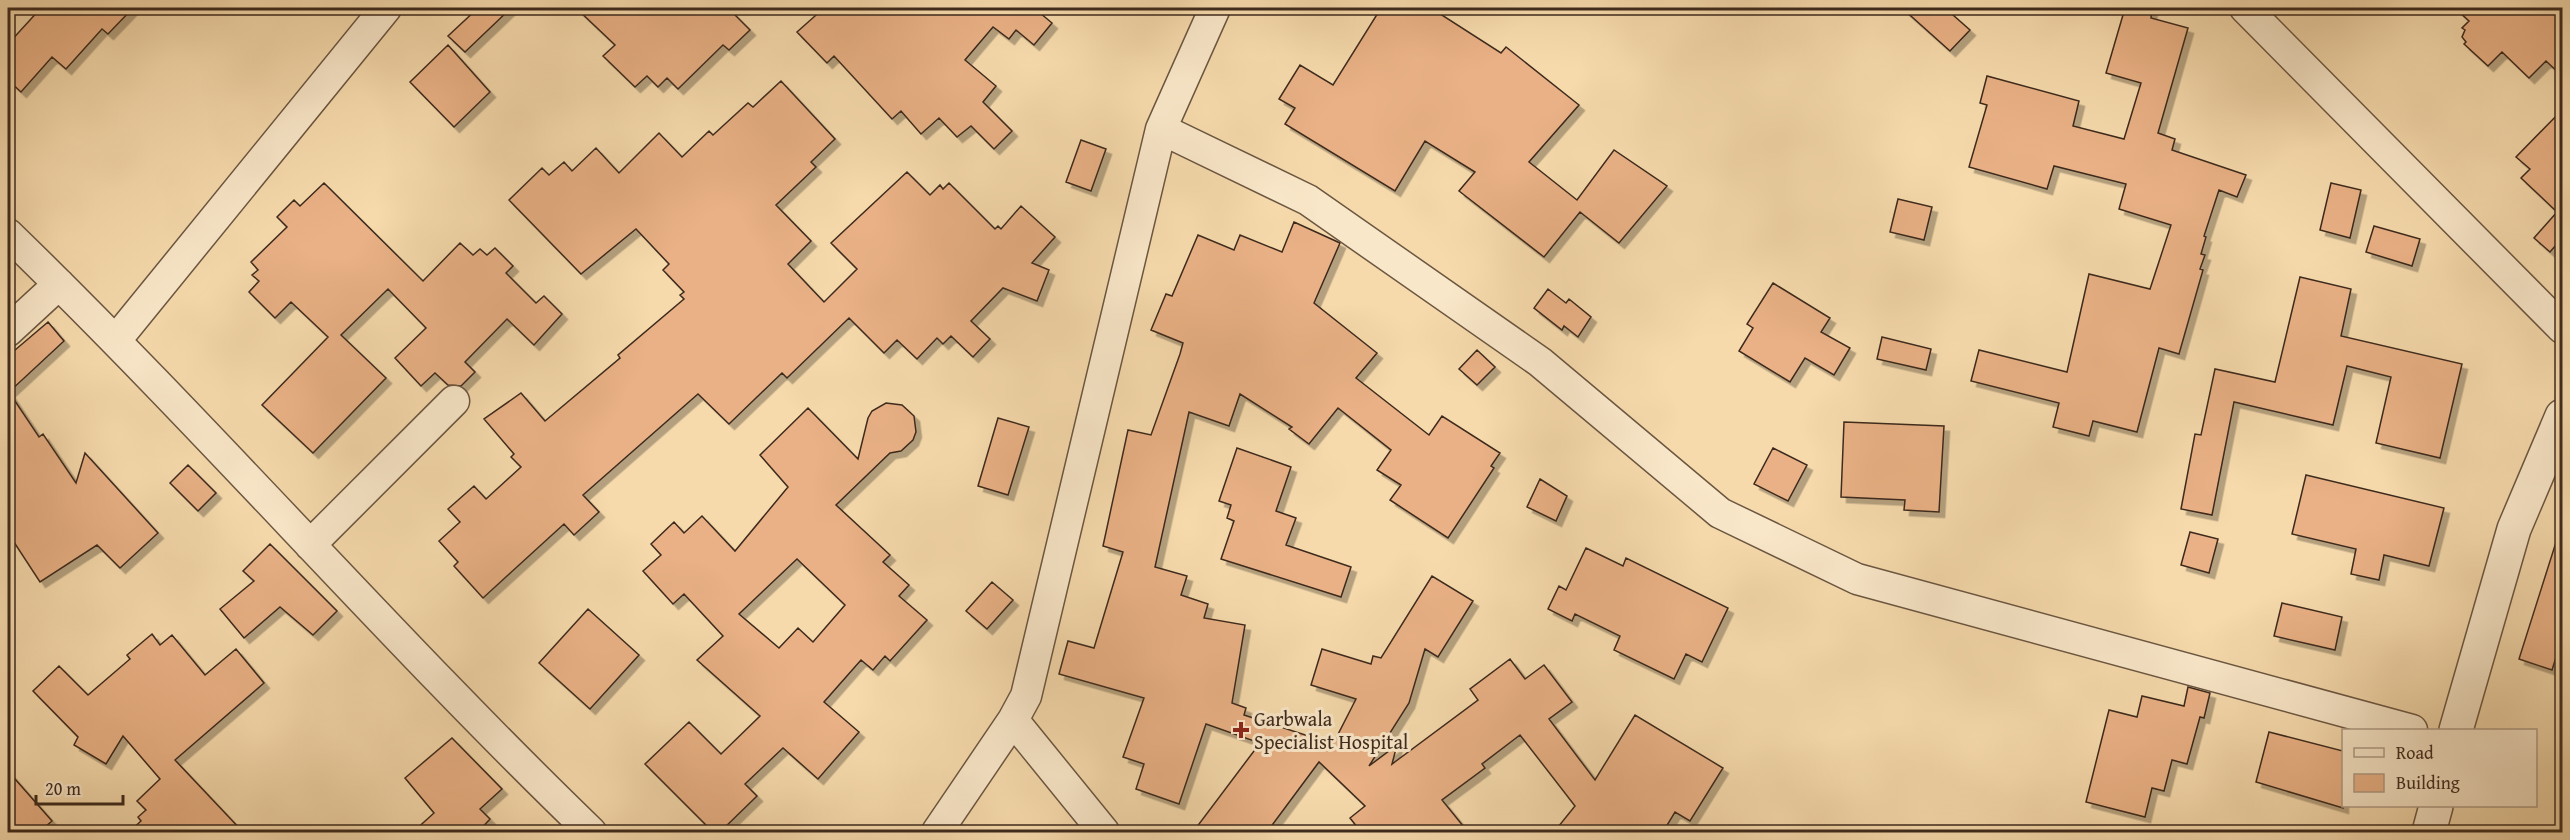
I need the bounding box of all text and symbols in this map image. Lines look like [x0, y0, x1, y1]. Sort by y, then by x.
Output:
place label: Garbwala Specialist Hospital [1254, 704, 1409, 756]
marker: Garbwala Specialist Hospital [1232, 721, 1250, 739]
legend [2342, 729, 2537, 807]
text: Road [2396, 739, 2434, 766]
scale bar [36, 768, 123, 806]
text: Building [2396, 769, 2460, 796]
text: 20 m [45, 775, 81, 802]

